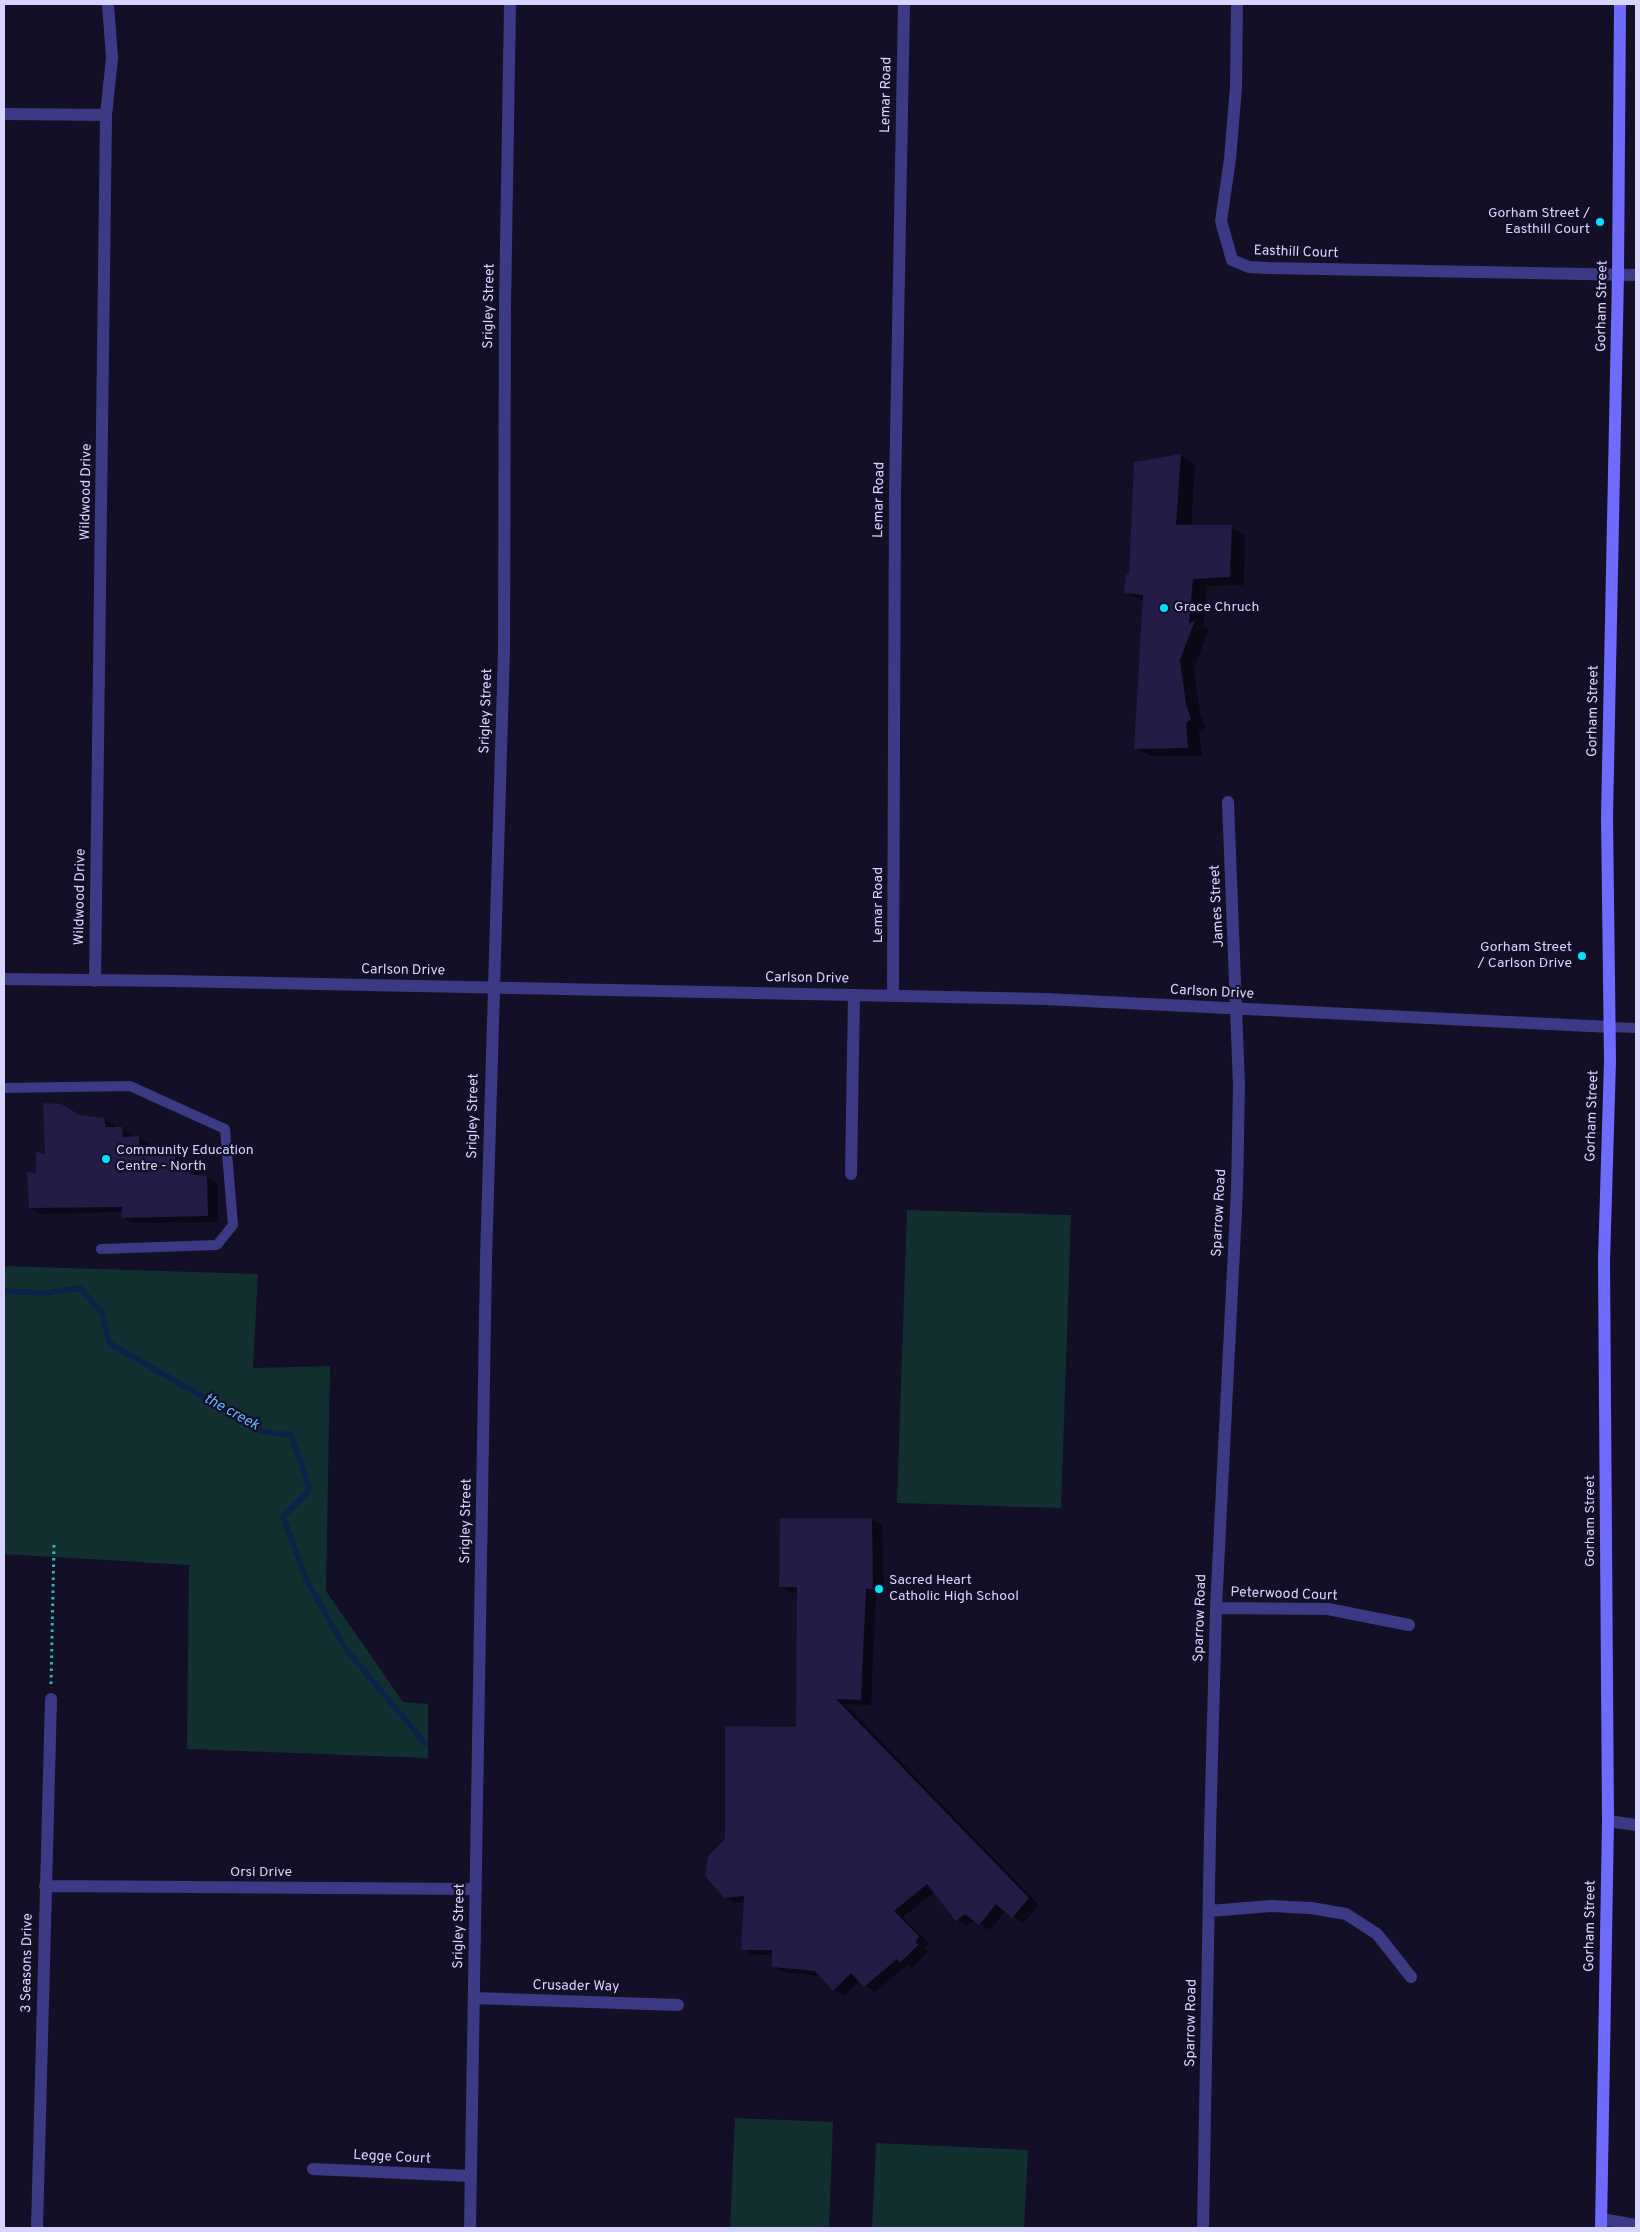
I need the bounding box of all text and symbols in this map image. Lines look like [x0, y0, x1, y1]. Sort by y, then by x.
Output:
street label: Lemar Road [878, 57, 896, 133]
place label: Gorham Street / Easthill Court [1488, 206, 1590, 238]
marker: Gorham Street / Easthill Court [1594, 216, 1606, 228]
street label: Easthill Court [1253, 243, 1339, 263]
street label: Gorham Street [1594, 260, 1612, 352]
street label: Srigley Street [481, 263, 499, 349]
street label: Wildwood Drive [78, 443, 96, 541]
street label: Lemar Road [871, 462, 889, 538]
place label: Grace Chruch [1174, 600, 1259, 616]
marker: Grace Chruch [1158, 602, 1170, 614]
street label: Gorham Street [1585, 665, 1603, 757]
street label: Srigley Street [477, 668, 497, 754]
street label: Wildwood Drive [72, 848, 90, 946]
street label: James Street [1207, 864, 1229, 948]
street label: Lemar Road [871, 867, 887, 943]
place label: Gorham Street / Carlson Drive [1478, 940, 1572, 972]
marker: Gorham Street / Carlson Drive [1576, 950, 1588, 962]
street label: Carlson Drive [361, 962, 445, 980]
street label: Carlson Drive [765, 970, 849, 988]
street label: Carlson Drive [1170, 982, 1254, 1004]
street label: Gorham Street [1583, 1070, 1603, 1162]
street label: Srigley Street [465, 1073, 483, 1159]
place label: Community Education Centre - North [116, 1143, 254, 1176]
marker: Community Education Centre - North [100, 1153, 112, 1165]
street label: Sparrow Road [1209, 1169, 1231, 1257]
water label: the creek [200, 1391, 262, 1435]
street label: Gorham Street [1583, 1475, 1599, 1567]
street label: Srigley Street [458, 1478, 476, 1564]
place label: Sacred Heart Catholic High School [889, 1573, 1019, 1605]
street label: Sparrow Road [1191, 1574, 1211, 1662]
marker: Sacred Heart Catholic High School [873, 1583, 885, 1595]
street label: Peterwood Court [1230, 1585, 1338, 1605]
street label: Orsi Drive [230, 1865, 292, 1881]
street label: Gorham Street [1582, 1880, 1600, 1972]
street label: Srigley Street [451, 1883, 469, 1969]
street label: 3 Seasons Drive [19, 1913, 37, 2013]
street label: Crusader Way [533, 1978, 619, 1996]
street label: Sparrow Road [1183, 1979, 1201, 2067]
street label: Legge Court [353, 2148, 431, 2168]

